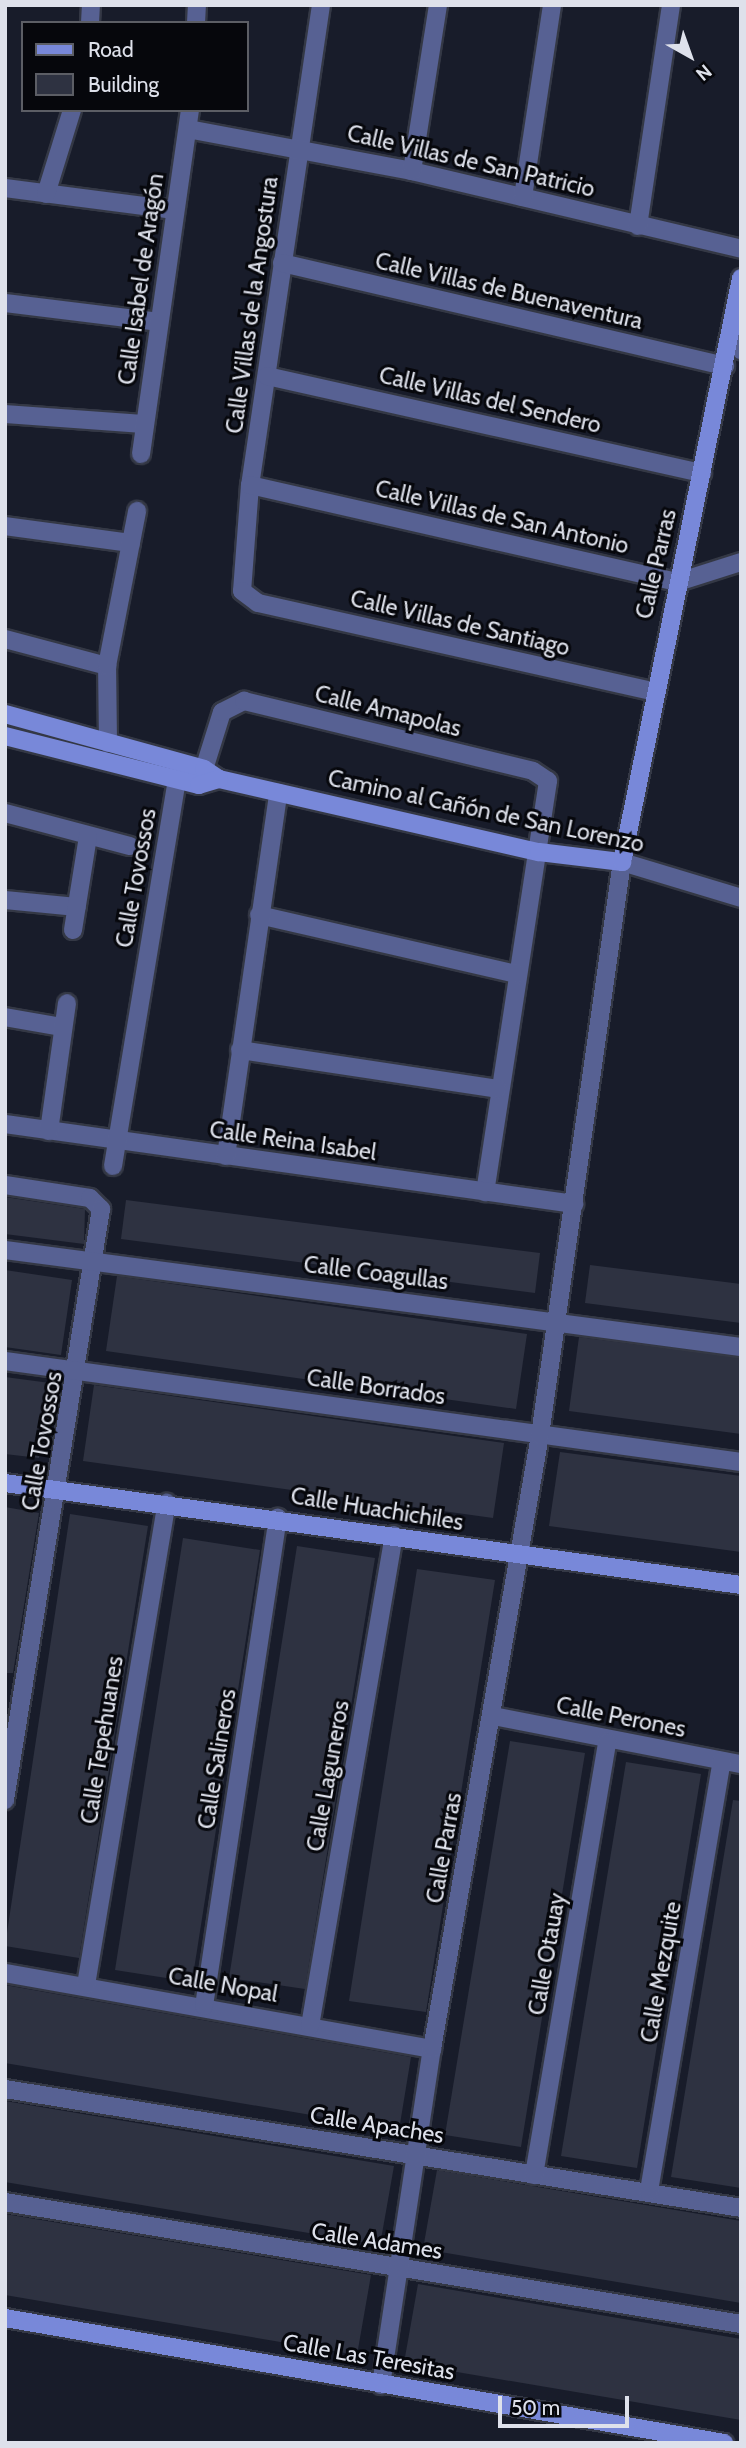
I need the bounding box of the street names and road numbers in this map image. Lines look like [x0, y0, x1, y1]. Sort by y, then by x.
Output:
street label: Calle Villas de San Patricio [345, 119, 597, 203]
street label: Calle Isabel de Aragón [112, 172, 170, 386]
street label: Calle Villas de la Angostura [220, 175, 284, 435]
street label: Calle Villas de Buenaventura [373, 247, 645, 335]
street label: Calle Villas del Sendero [376, 361, 604, 439]
street label: Calle Villas de San Antonio [373, 474, 631, 560]
street label: Calle Parras [630, 506, 682, 622]
street label: Calle Villas de Santiago [348, 584, 572, 662]
street label: Calle Amapolas [312, 679, 464, 743]
street label: Camino al Cañón de San Lorenzo [325, 764, 647, 858]
street label: Calle Tovossos [110, 806, 162, 950]
street label: Calle Reina Isabel [208, 1116, 378, 1166]
street label: Calle Coagullas [302, 1250, 450, 1296]
street label: Calle Borrados [305, 1364, 447, 1410]
street label: Calle Tovossos [16, 1369, 68, 1513]
street label: Calle Huachichiles [289, 1482, 465, 1536]
street label: Calle Tepehuanes [75, 1654, 129, 1826]
street label: Calle Salineros [192, 1687, 242, 1831]
street label: Calle Perones [554, 1691, 688, 1743]
street label: Calle Laguneros [301, 1698, 355, 1854]
street label: Calle Parras [421, 1791, 467, 1905]
street label: Calle Otauay [523, 1891, 571, 2017]
street label: Calle Mezquite [635, 1899, 687, 2045]
street label: Calle Nopal [166, 1962, 280, 2008]
street label: Calle Apaches [308, 2101, 446, 2149]
street label: Calle Adames [310, 2217, 444, 2265]
street label: Calle Las Teresitas [281, 2328, 457, 2386]

